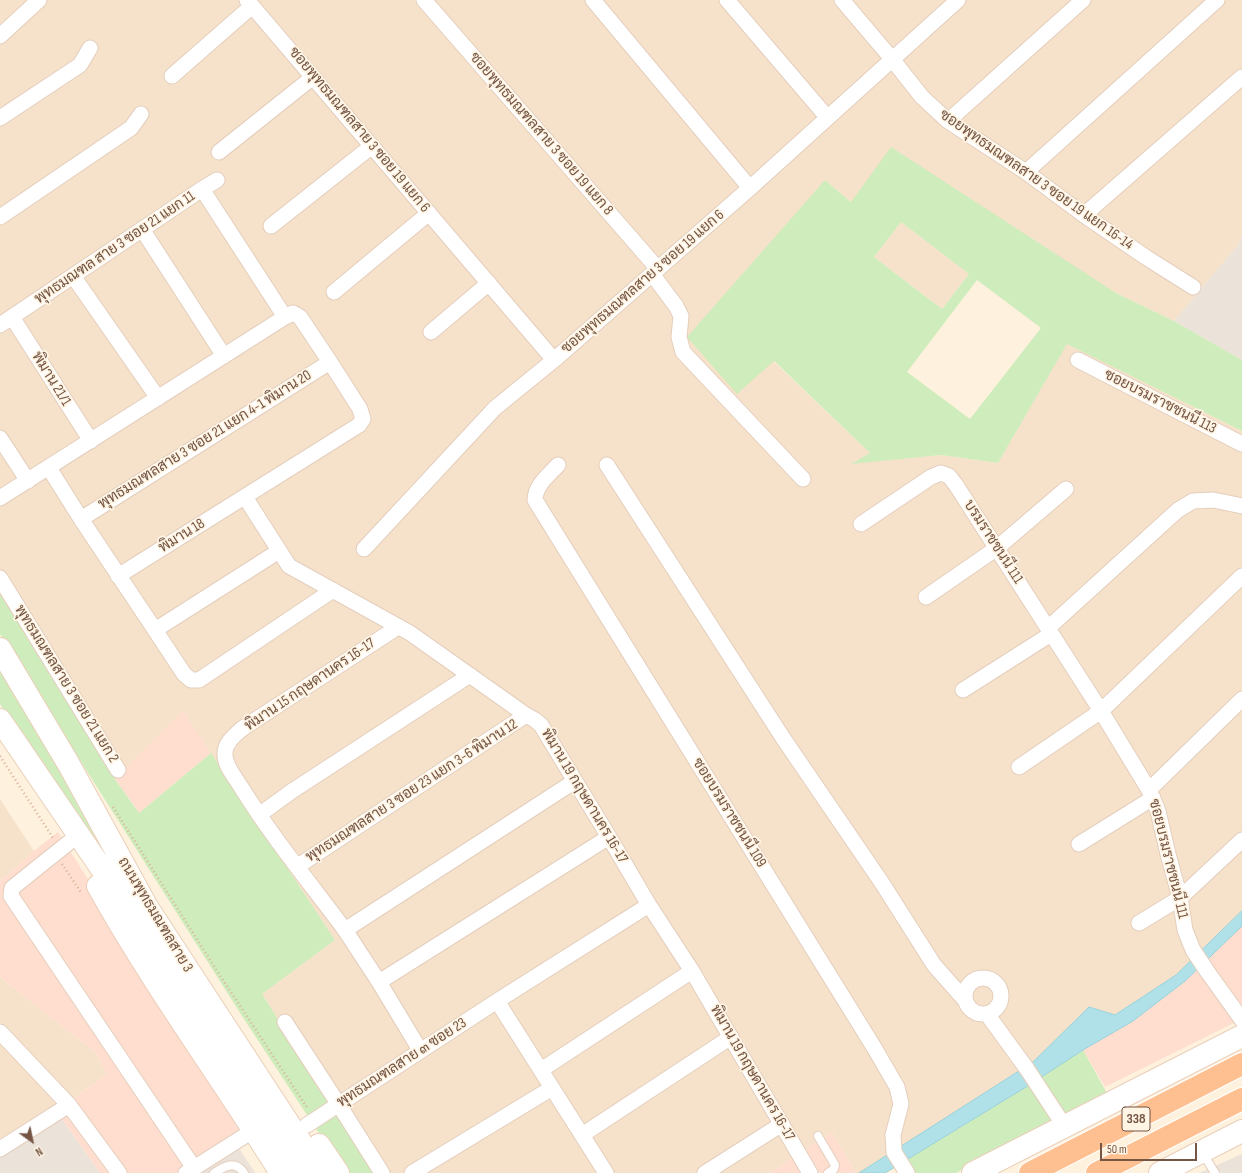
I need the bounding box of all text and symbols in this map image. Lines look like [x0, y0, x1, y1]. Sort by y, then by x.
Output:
street label: ซอยพุทธมณฑลสาย 3 ซอย 19 แยก 6 [285, 44, 433, 216]
street label: ซอยพุทธมณฑลสาย 3 ซอย 19 แยก 8 [465, 49, 617, 219]
street label: ซอยพุทธมณฑลสาย 3 ซอย 19 แยก 16-14 [936, 106, 1136, 254]
street label: พุทธมณฑล สาย 3 ซอย 21 แยก 11 [31, 188, 199, 308]
street label: ซอยพุทธมณฑลสาย 3 ซอย 19 แยก 6 [558, 206, 728, 358]
street label: พิมาน 21/1 [27, 349, 75, 409]
street label: ซอยบรมราชชนนี 113 [1101, 366, 1219, 438]
street label: พุทธมณฑลสาย 3 ซอย 21 แยก 4-1 พิมาน 20 [95, 367, 315, 513]
street label: บรมราชชนนี 111 [959, 497, 1027, 587]
street label: พิมาน 18 [156, 515, 208, 557]
street label: พุทธมณฑลสาย 3 ซอย 21 แยก 2 [10, 602, 122, 766]
street label: พิมาน 15 กฤษดานคร 16-17 [241, 635, 379, 735]
street label: พุทธมณฑลสาย 3 ซอย 23 แยก 3-6 พิมาน 12 [303, 716, 521, 866]
street label: พิมาน 19 กฤษดานคร 16-17 [537, 725, 631, 867]
street label: ซอยบรมราชชนนี 109 [688, 755, 770, 871]
street label: ซอยบรมราชชนนี 111 [1144, 797, 1192, 921]
street label: ถนนพุทธมณฑลสาย 3 [114, 854, 196, 976]
street label: พิมาน 19 กฤษดานคร 16-17 [706, 1002, 798, 1144]
street label: พุทธมณฑลสาย ๓ ซอย 23 [334, 1014, 470, 1112]
road number: 338 [1122, 1107, 1150, 1131]
north arrow [12, 1121, 52, 1161]
scale bar [1102, 1135, 1199, 1161]
text: 50 m [1107, 1142, 1127, 1157]
text: N [33, 1144, 45, 1159]

